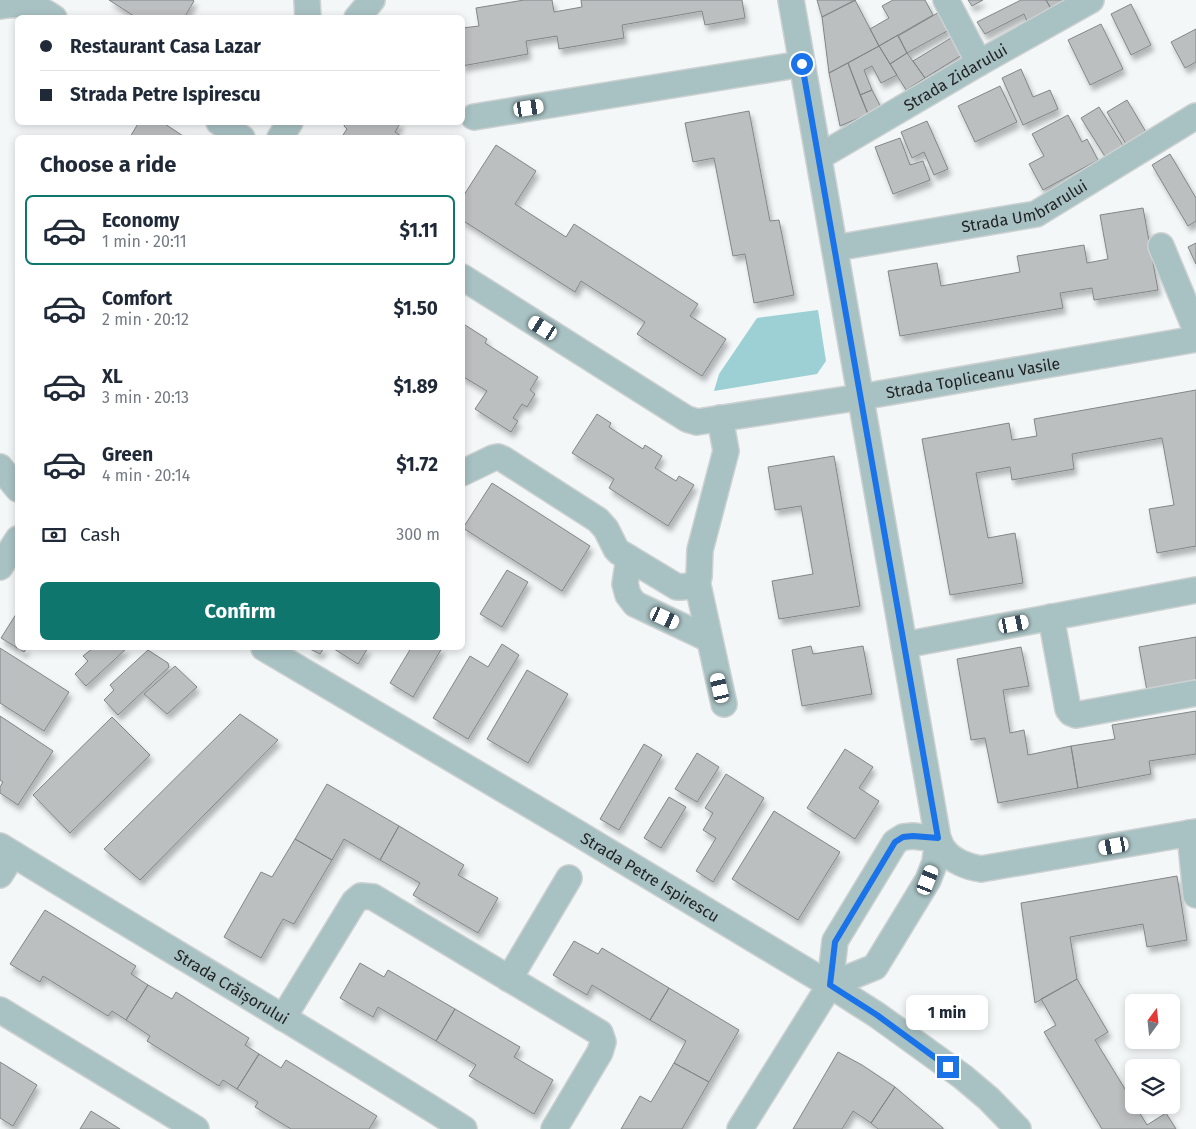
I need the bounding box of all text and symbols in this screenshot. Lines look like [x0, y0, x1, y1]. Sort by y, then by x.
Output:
text: Restaurant Casa Lazar [70, 35, 261, 58]
street label: Strada Zidarului [900, 40, 1011, 115]
route start [791, 53, 813, 75]
text: Strada Petre Ispirescu [70, 83, 261, 106]
car [513, 98, 544, 118]
text: Choose a ride [40, 151, 176, 178]
street label: Strada Umbrarului [960, 176, 1091, 236]
icon: car [42, 208, 87, 253]
text: Economy [102, 209, 179, 232]
text: $1.11 [399, 219, 438, 242]
text: 1 min · 20:11 [102, 232, 187, 251]
icon: car [42, 286, 87, 331]
text: Comfort [102, 287, 172, 310]
text: $1.50 [393, 297, 438, 320]
text: 2 min · 20:12 [102, 310, 189, 329]
car [526, 314, 559, 342]
street label: Strada Topliceanu Vasile [884, 354, 1062, 403]
icon: car [42, 364, 87, 409]
text: XL [102, 365, 123, 388]
text: $1.89 [394, 375, 438, 398]
text: 3 min · 20:13 [102, 388, 189, 407]
icon: car [42, 442, 87, 487]
text: Green [102, 443, 153, 466]
text: $1.72 [396, 453, 438, 476]
text: 4 min · 20:14 [102, 466, 190, 485]
icon: cash [40, 521, 68, 549]
text: Cash [80, 523, 121, 546]
text: 300 m [396, 525, 440, 544]
button: Confirm [40, 582, 440, 640]
car [648, 605, 681, 631]
car [997, 614, 1030, 634]
car [709, 672, 730, 704]
street label: Strada Petre Ispirescu [577, 828, 723, 926]
car [1097, 836, 1130, 856]
car [915, 863, 940, 897]
street label: Strada Crăișorului [171, 945, 292, 1029]
callout: 1 min [907, 994, 989, 1030]
north arrow [1125, 994, 1180, 1049]
map controls [1125, 994, 1180, 1114]
text: 1 min [928, 1003, 966, 1022]
route end [937, 1056, 959, 1078]
button: layers [1125, 1059, 1180, 1114]

